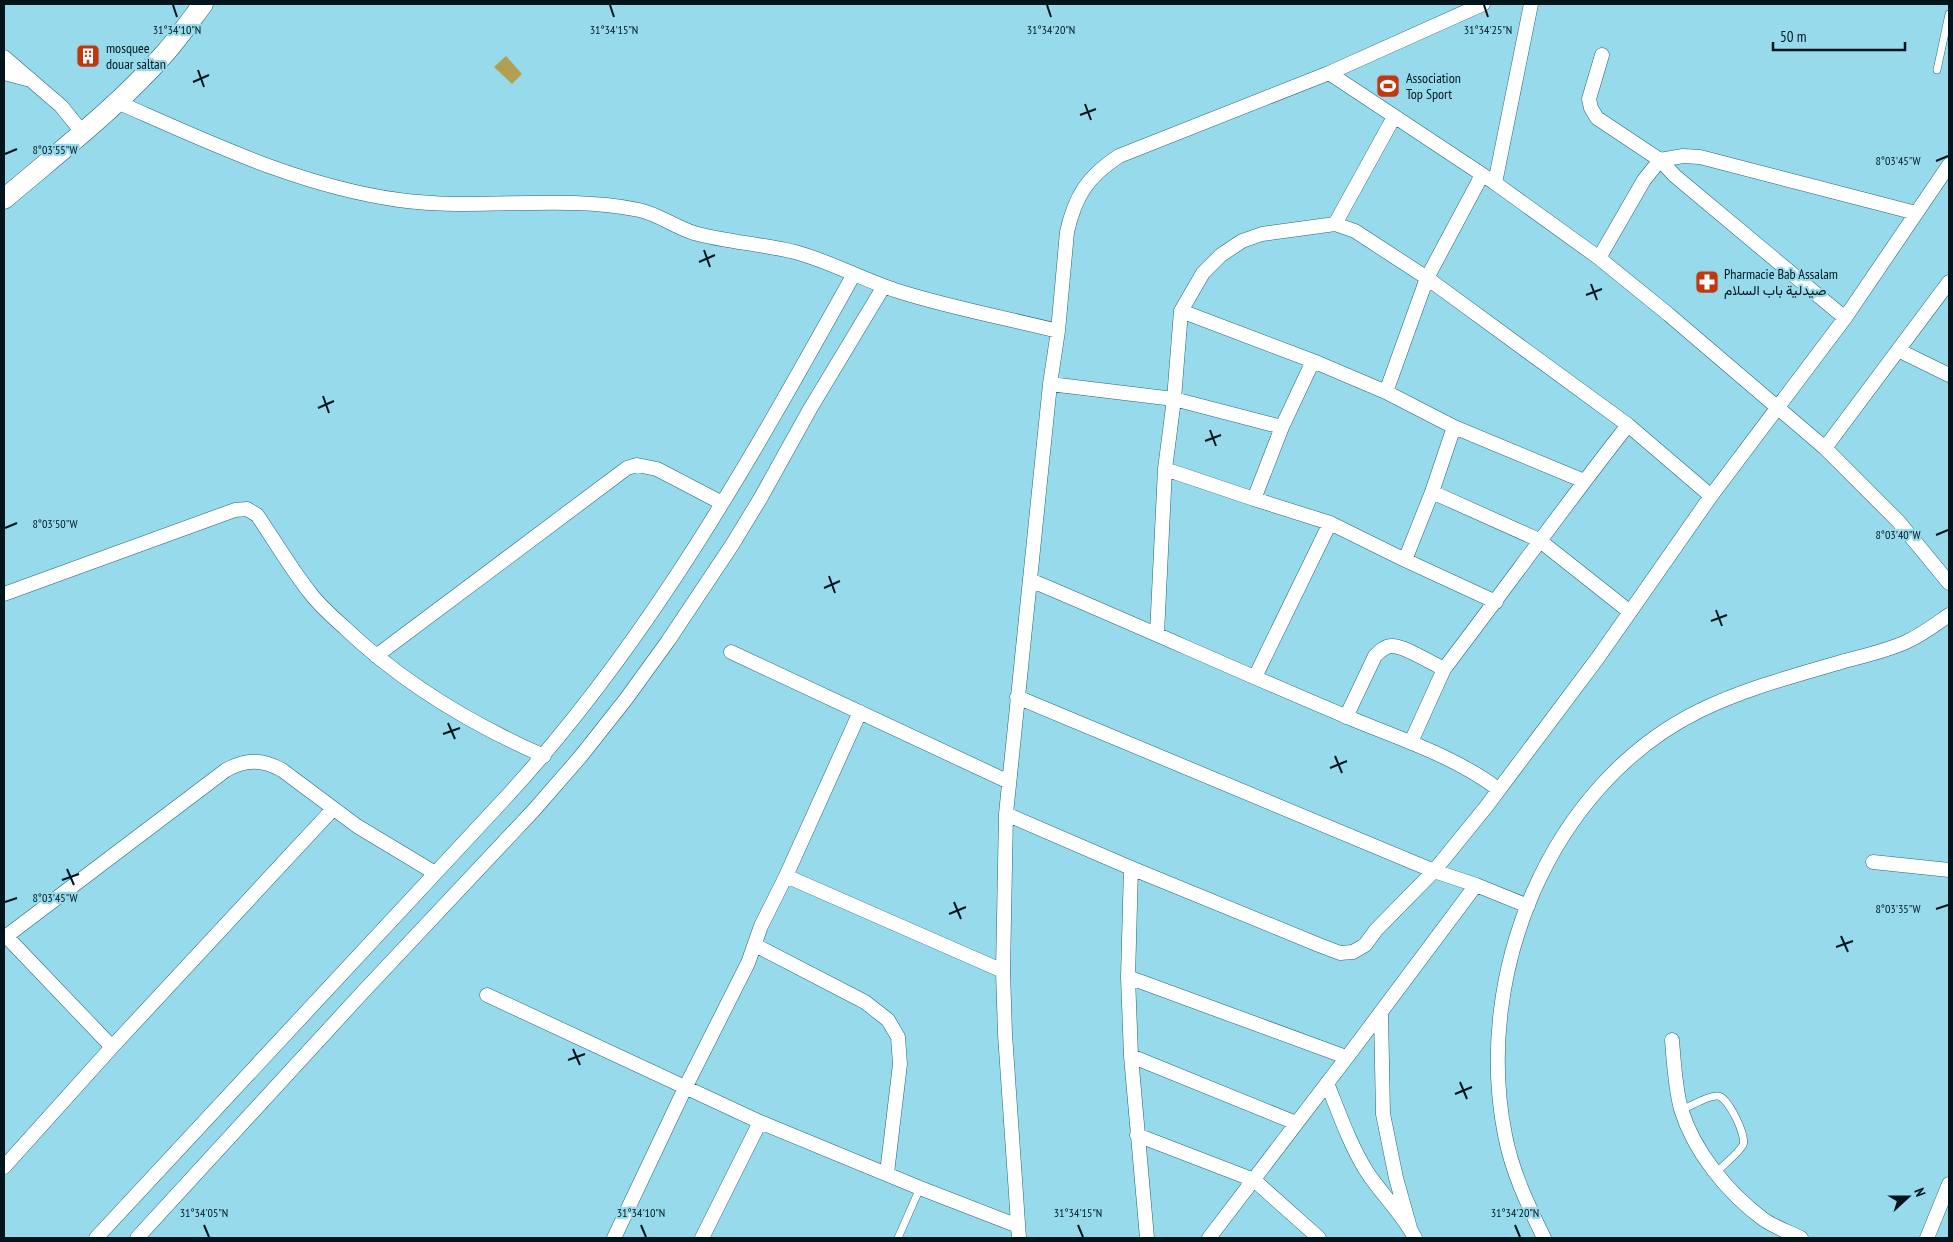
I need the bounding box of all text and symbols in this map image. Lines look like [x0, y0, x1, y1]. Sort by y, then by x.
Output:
scale bar [1773, 20, 1906, 52]
text: 31°34'10"N [153, 22, 201, 37]
text: 31°34'15"N [590, 22, 638, 37]
text: 31°34'20"N [1027, 22, 1075, 37]
text: 31°34'25"N [1464, 22, 1512, 37]
text: 50 m [1780, 27, 1806, 46]
place label: mosquee douar saltan [106, 39, 166, 73]
building icon: mosquee douar saltan [75, 43, 101, 69]
place label: Association Top Sport [1406, 69, 1461, 103]
sports icon: Association Top Sport [1375, 73, 1401, 99]
text: 8°03'55"W [32, 142, 78, 157]
text: 8°03'45"W [1875, 153, 1921, 168]
place label: Pharmacie Bab Assalam صيدلية باب السلام [1724, 265, 1838, 299]
pharmacy icon: Pharmacie Bab Assalam صيدلية باب السلام [1694, 269, 1720, 295]
text: 8°03'50"W [32, 516, 78, 531]
text: 8°03'40"W [1875, 527, 1921, 542]
text: 8°03'45"W [32, 890, 78, 905]
text: 8°03'35"W [1875, 901, 1921, 916]
north arrow [1883, 1172, 1933, 1222]
text: N [1910, 1186, 1930, 1199]
text: 31°34'05"N [180, 1205, 228, 1220]
text: 31°34'10"N [617, 1205, 665, 1220]
text: 31°34'15"N [1054, 1205, 1102, 1220]
text: 31°34'20"N [1491, 1205, 1539, 1220]

